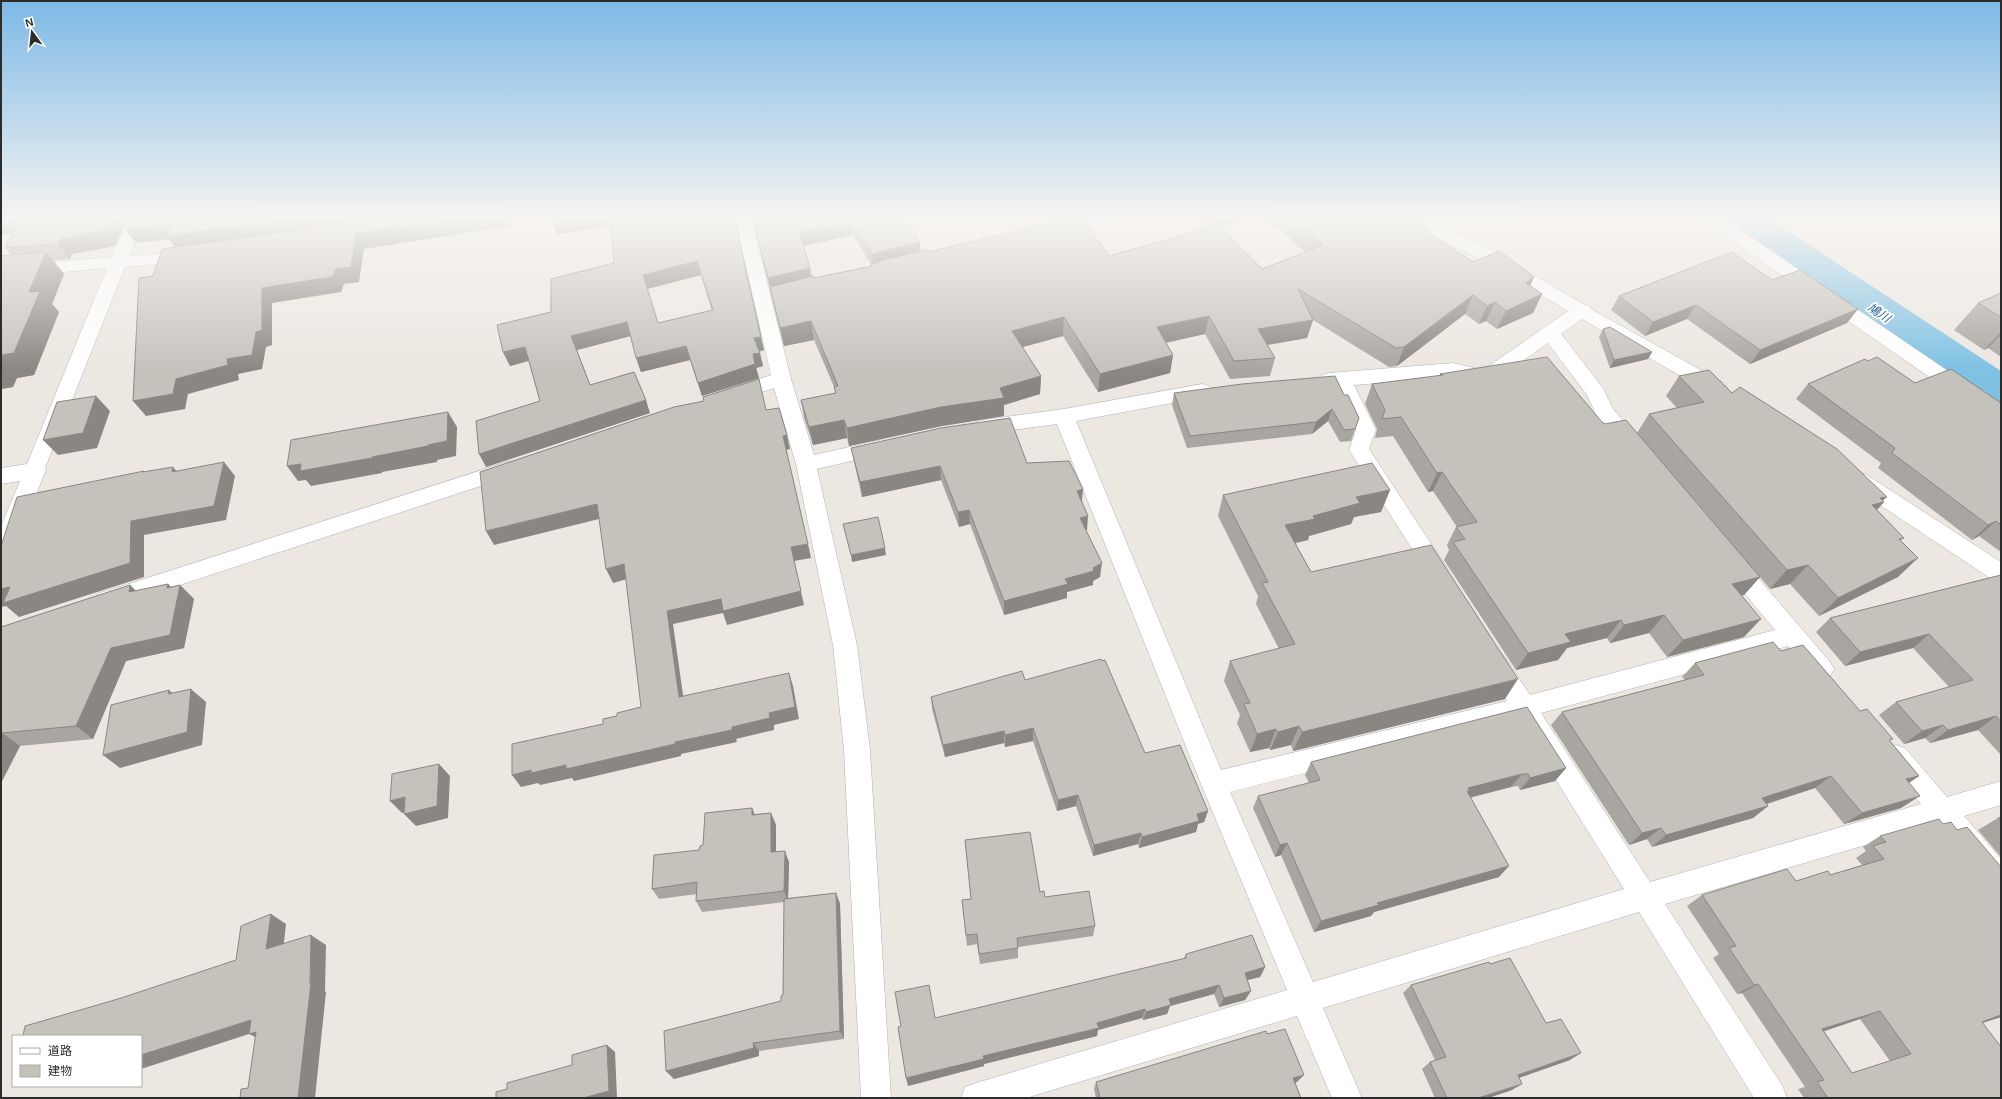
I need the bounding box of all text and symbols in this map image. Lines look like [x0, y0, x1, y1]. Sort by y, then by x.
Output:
north arrow [12, 12, 52, 52]
text: N [24, 16, 35, 29]
water label: 鳩川 [1865, 300, 1895, 327]
legend [12, 1035, 142, 1087]
text: 道路 [48, 1044, 72, 1058]
text: 建物 [48, 1064, 72, 1078]

